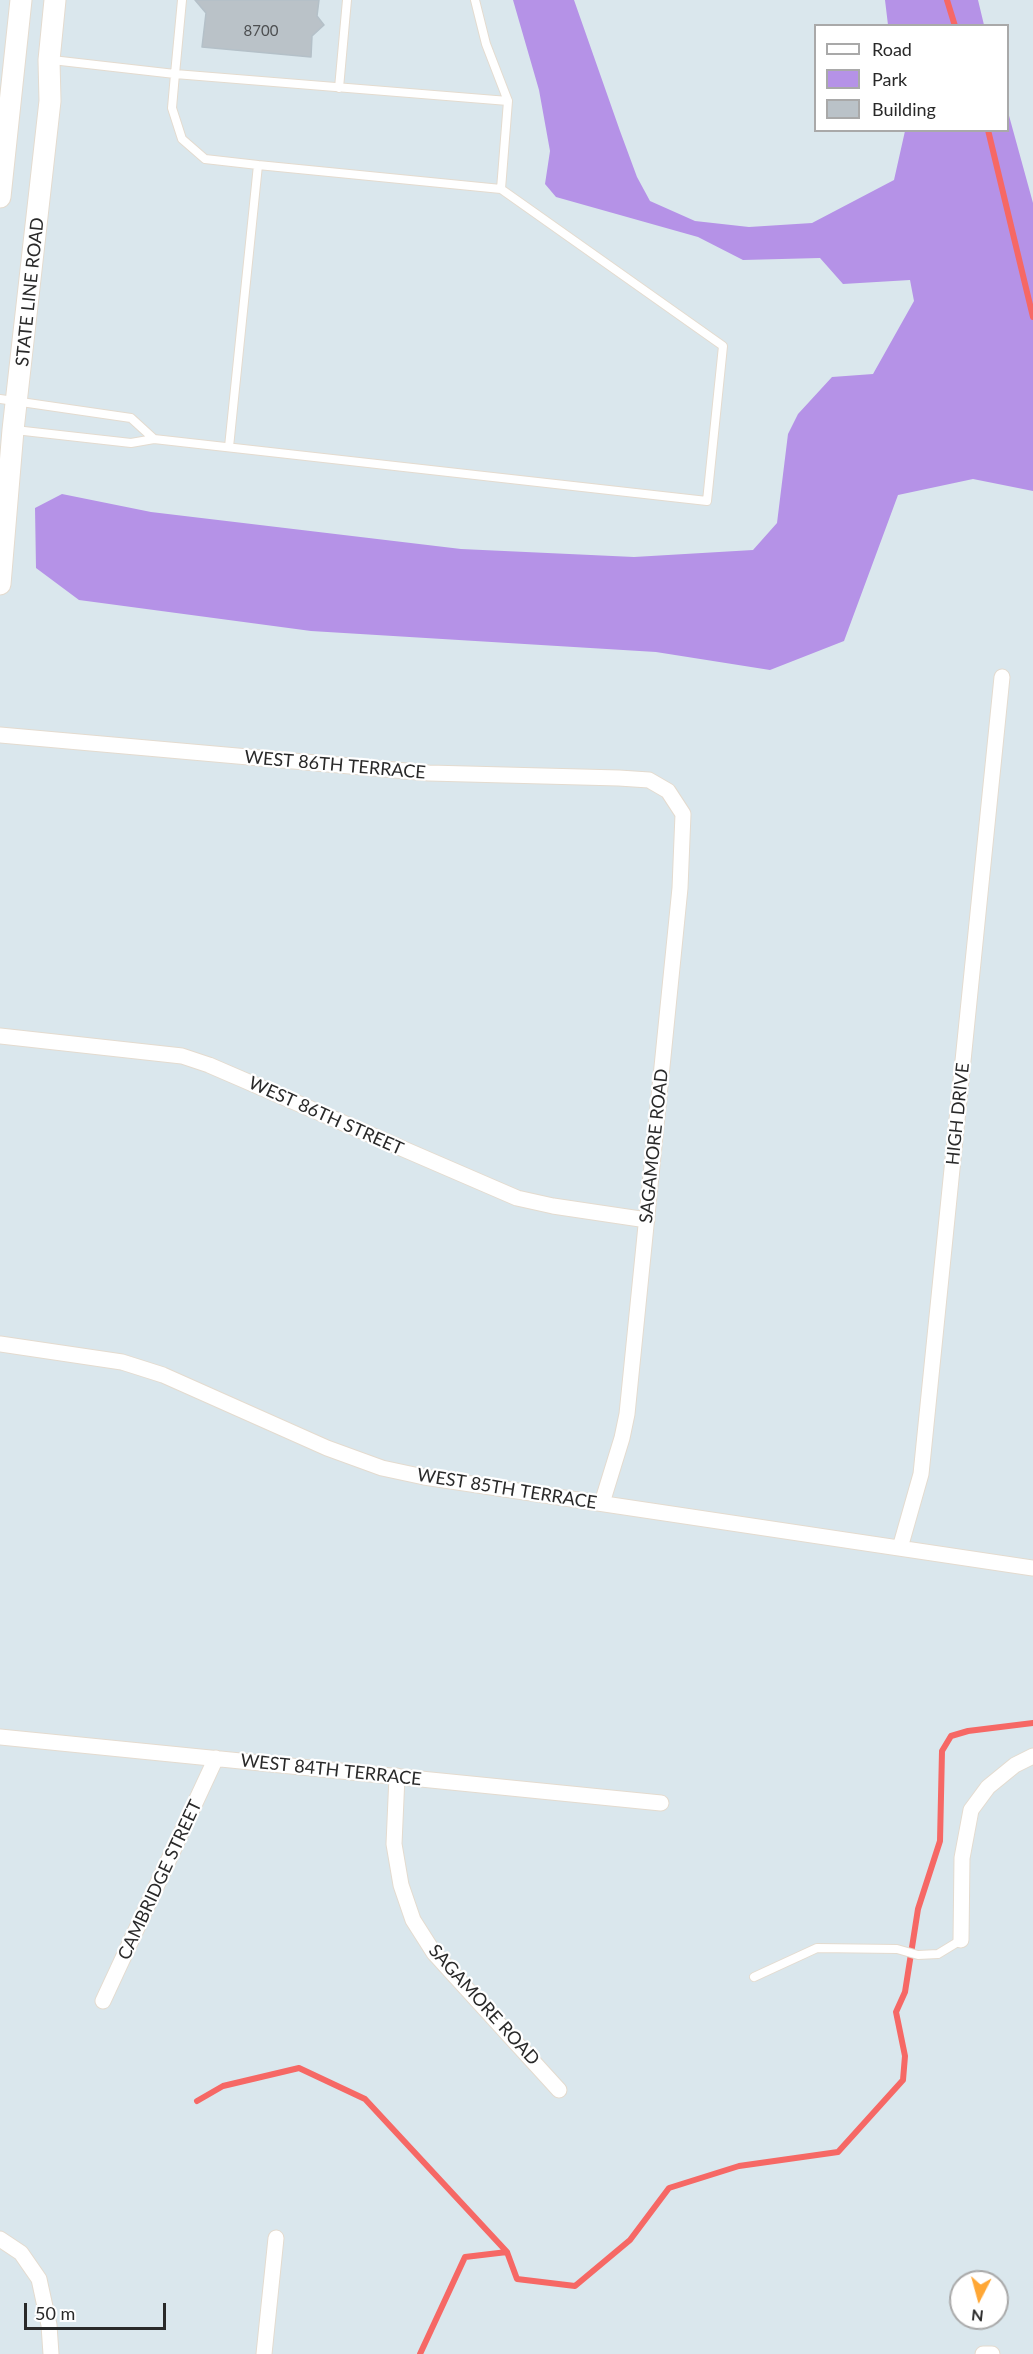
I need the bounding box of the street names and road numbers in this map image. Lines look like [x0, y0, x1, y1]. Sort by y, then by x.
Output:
street label: STATE LINE ROAD [11, 216, 49, 368]
street label: WEST 86TH TERRACE [244, 746, 426, 784]
street label: HIGH DRIVE [942, 1062, 974, 1166]
street label: SAGAMORE ROAD [635, 1068, 673, 1224]
street label: WEST 86TH STREET [245, 1072, 407, 1160]
street label: WEST 85TH TERRACE [416, 1464, 598, 1514]
street label: WEST 84TH TERRACE [239, 1750, 423, 1790]
street label: CAMBRIDGE STREET [113, 1797, 207, 1963]
street label: SAGAMORE ROAD [424, 1940, 544, 2070]

